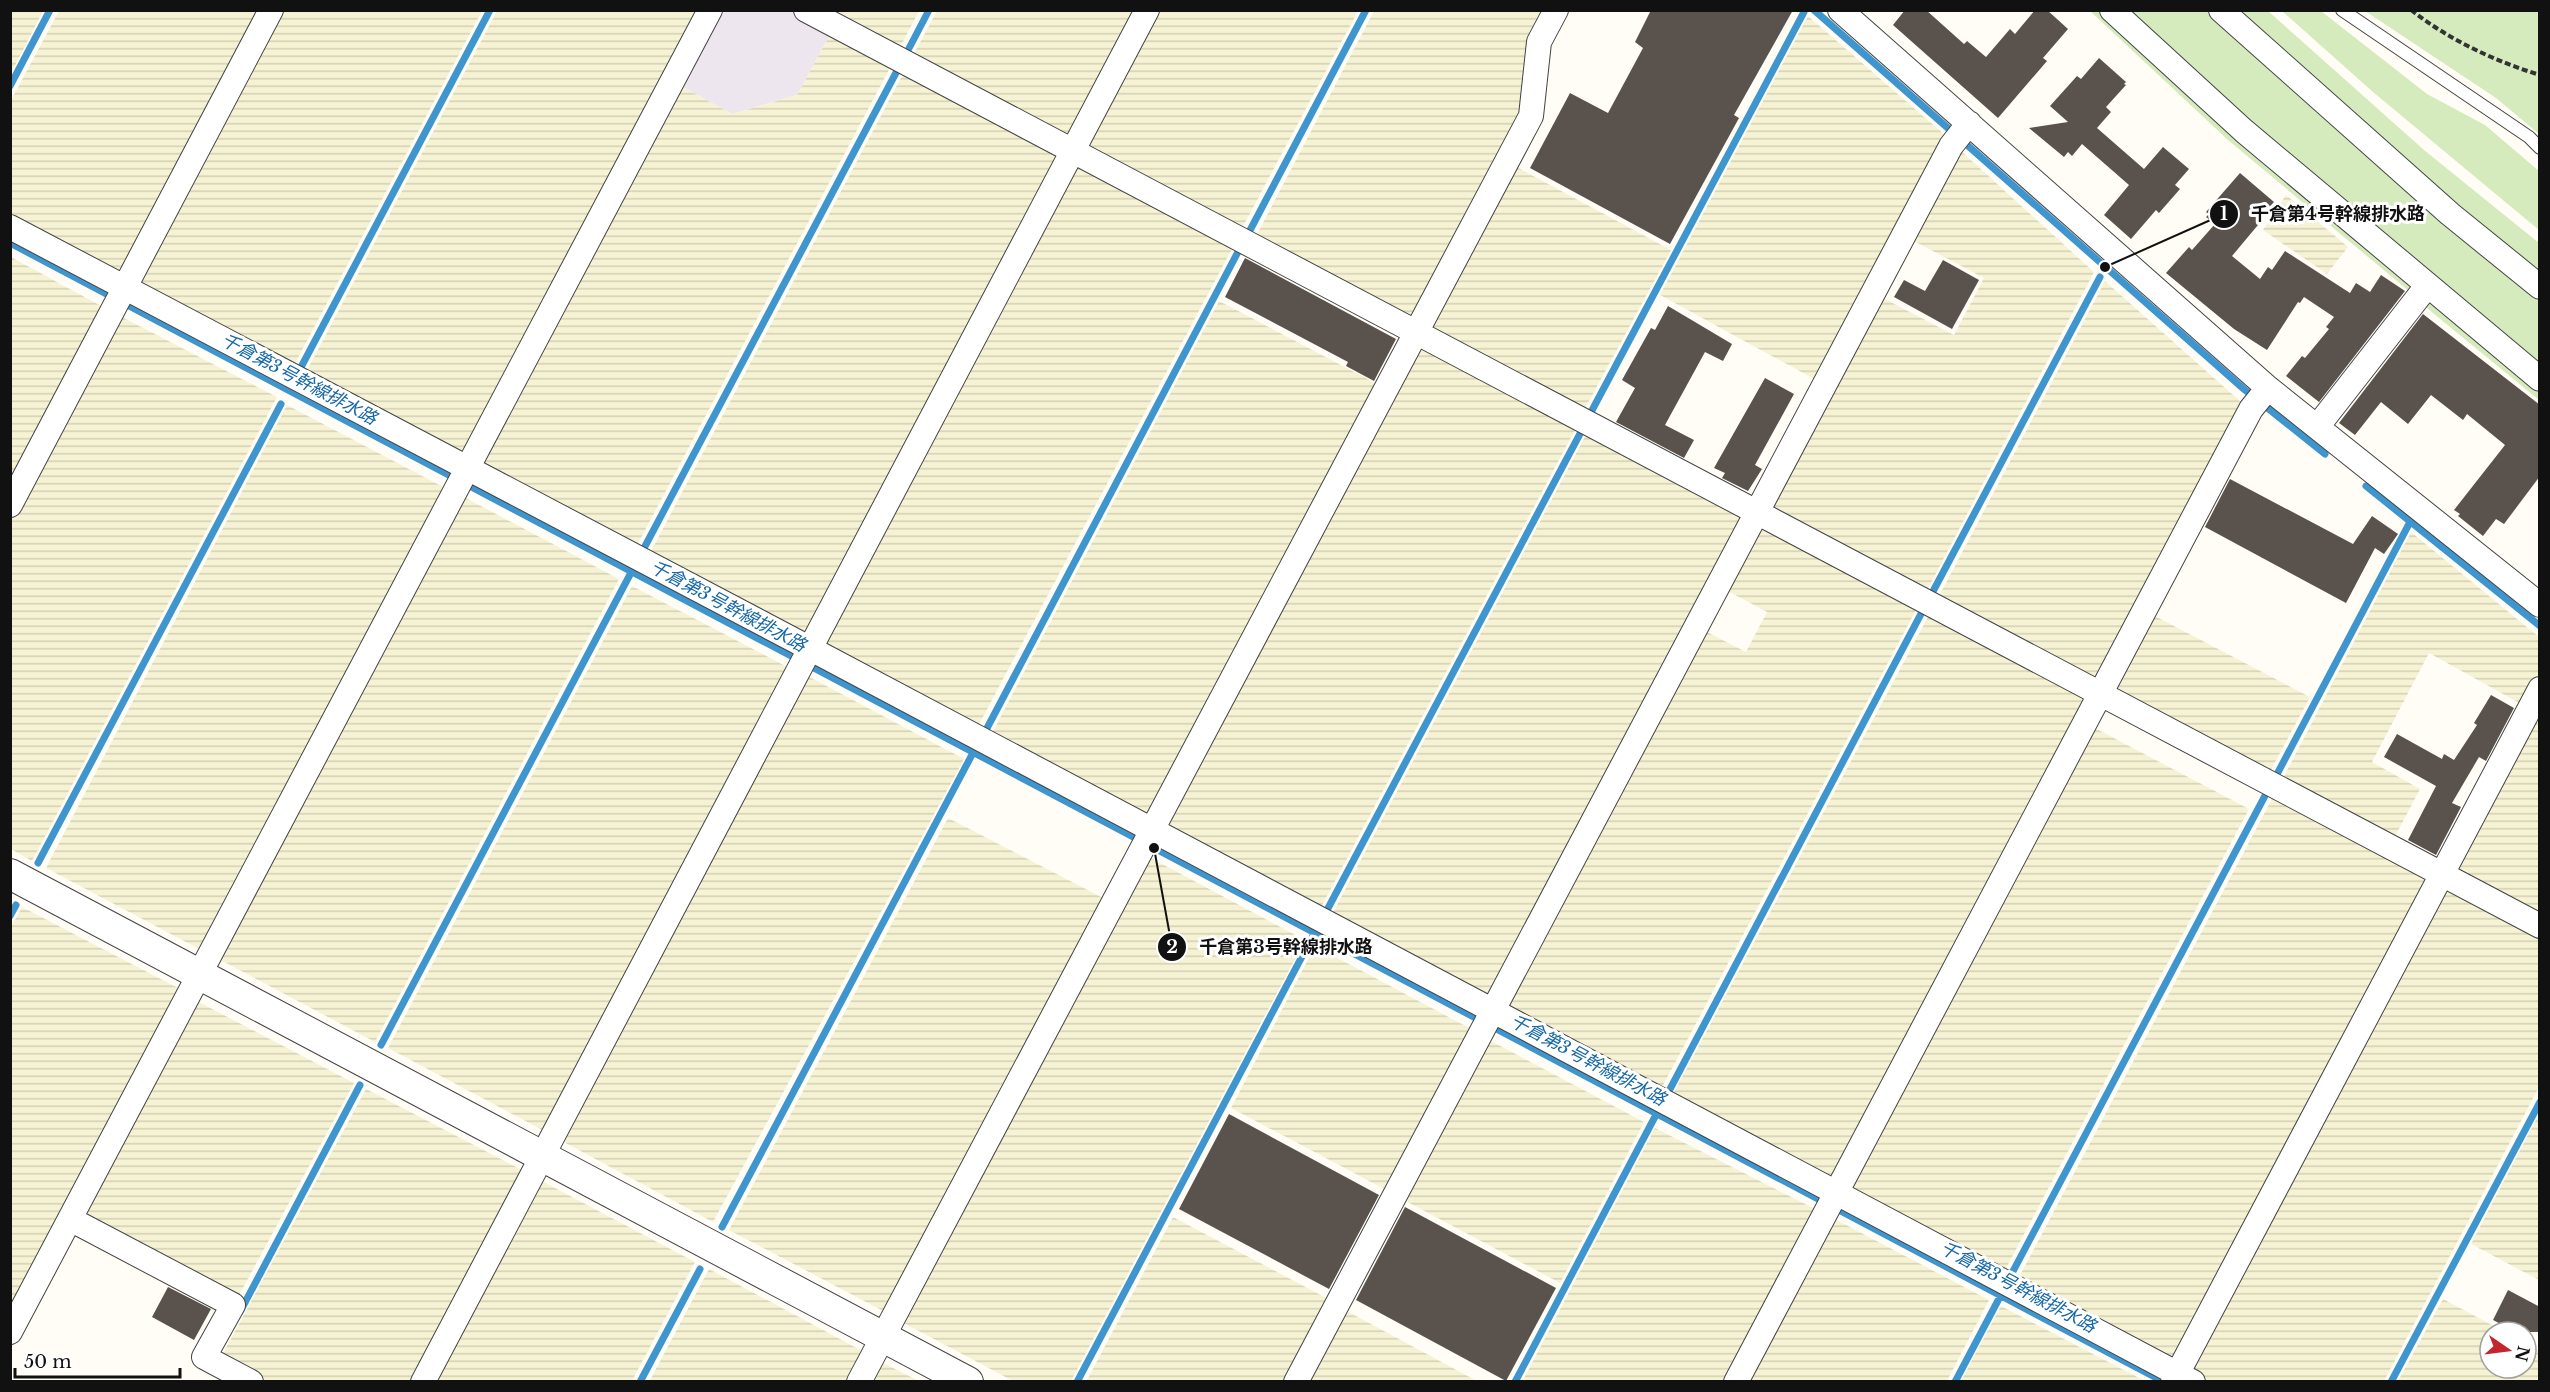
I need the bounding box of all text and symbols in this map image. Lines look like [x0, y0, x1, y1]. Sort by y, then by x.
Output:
callout: 千倉第4号幹線排水路 [2209, 196, 2437, 232]
text: 1 [2220, 203, 2228, 225]
text: 千倉第4号幹線排水路 [2251, 203, 2425, 225]
water label: 千倉第3号幹線排水路 [217, 329, 382, 430]
water label: 千倉第3号幹線排水路 [646, 556, 811, 657]
callout: 千倉第3号幹線排水路 [1157, 929, 1384, 965]
text: 2 [1166, 936, 1178, 958]
text: 千倉第3号幹線排水路 [1199, 936, 1373, 958]
water label: 千倉第3号幹線排水路 [1506, 1010, 1671, 1111]
water label: 千倉第3号幹線排水路 [1936, 1237, 2101, 1338]
north arrow [2478, 1320, 2538, 1380]
scale bar [15, 1341, 180, 1379]
text: N [2511, 1344, 2534, 1363]
text: 50 m [24, 1351, 72, 1373]

